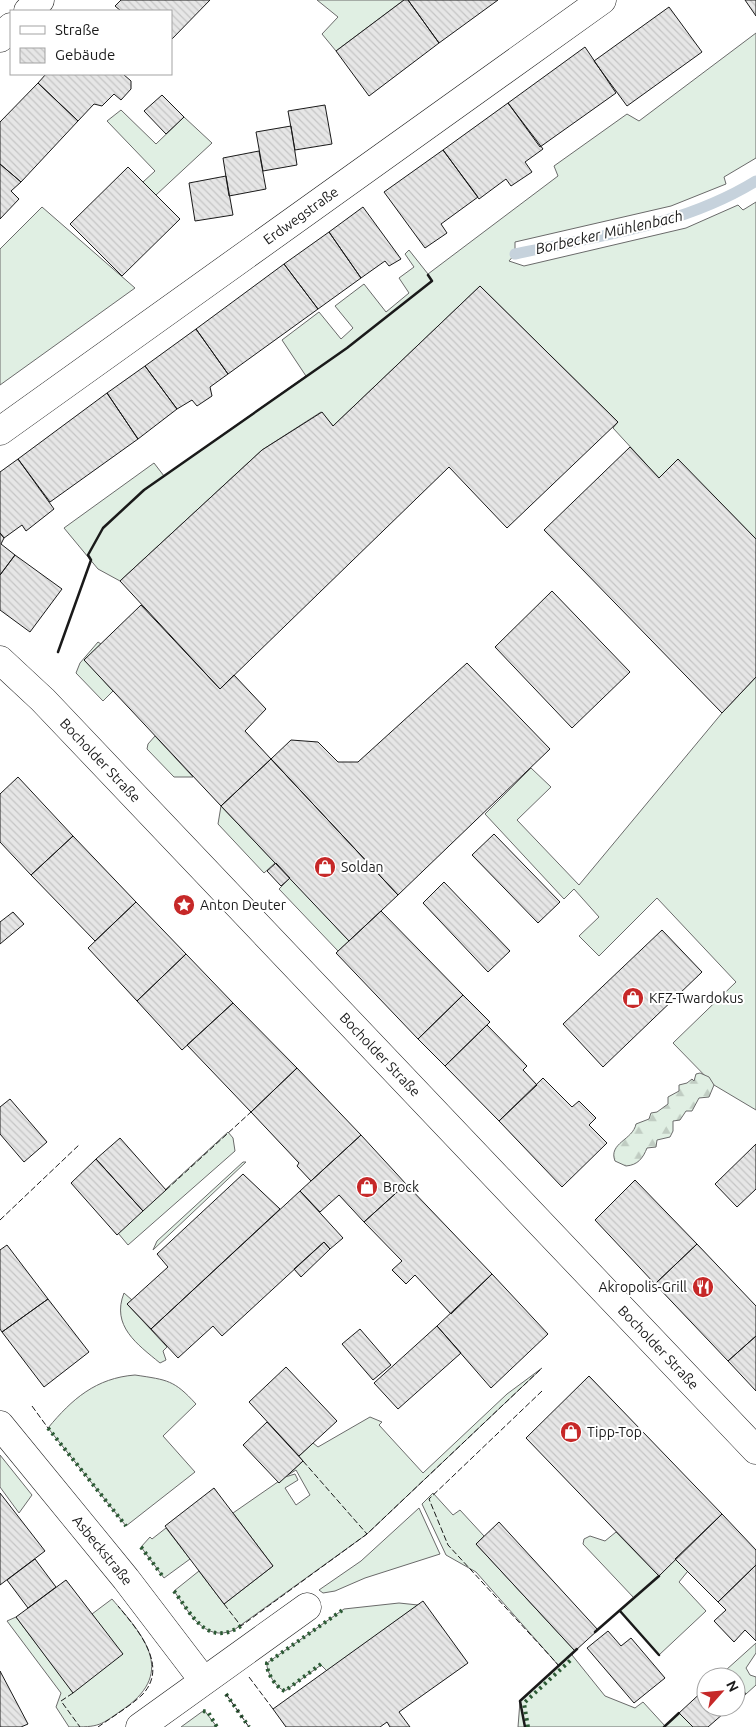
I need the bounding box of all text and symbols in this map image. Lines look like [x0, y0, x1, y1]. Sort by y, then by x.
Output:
legend [10, 10, 172, 75]
text: Straße [55, 21, 99, 38]
text: Gebäude [55, 46, 115, 63]
street label: Erdwegstraße [260, 183, 341, 248]
water label: Borbecker Mühlenbach [534, 207, 684, 257]
street label: Bocholder Straße [57, 715, 144, 806]
shop icon: Soldan [313, 855, 337, 879]
place label: Soldan [341, 859, 384, 875]
place icon: Anton Deuter [172, 893, 196, 917]
place label: Anton Deuter [200, 897, 287, 913]
shop icon: KFZ-Twardokus [621, 986, 645, 1010]
place label: KFZ-Twardokus [649, 990, 743, 1006]
street label: Bocholder Straße [337, 1009, 424, 1100]
shop icon: Brock [355, 1175, 379, 1199]
place label: Brock [383, 1179, 419, 1195]
restaurant icon: Akropolis-Grill [691, 1275, 715, 1299]
place label: Akropolis-Grill [598, 1279, 687, 1295]
street label: Bocholder Straße [615, 1302, 702, 1393]
shop icon: Tipp-Top [559, 1420, 583, 1444]
place label: Tipp-Top [587, 1424, 642, 1440]
street label: Asbeckstraße [69, 1512, 136, 1588]
north arrow [696, 1667, 746, 1717]
text: N [723, 1678, 742, 1694]

